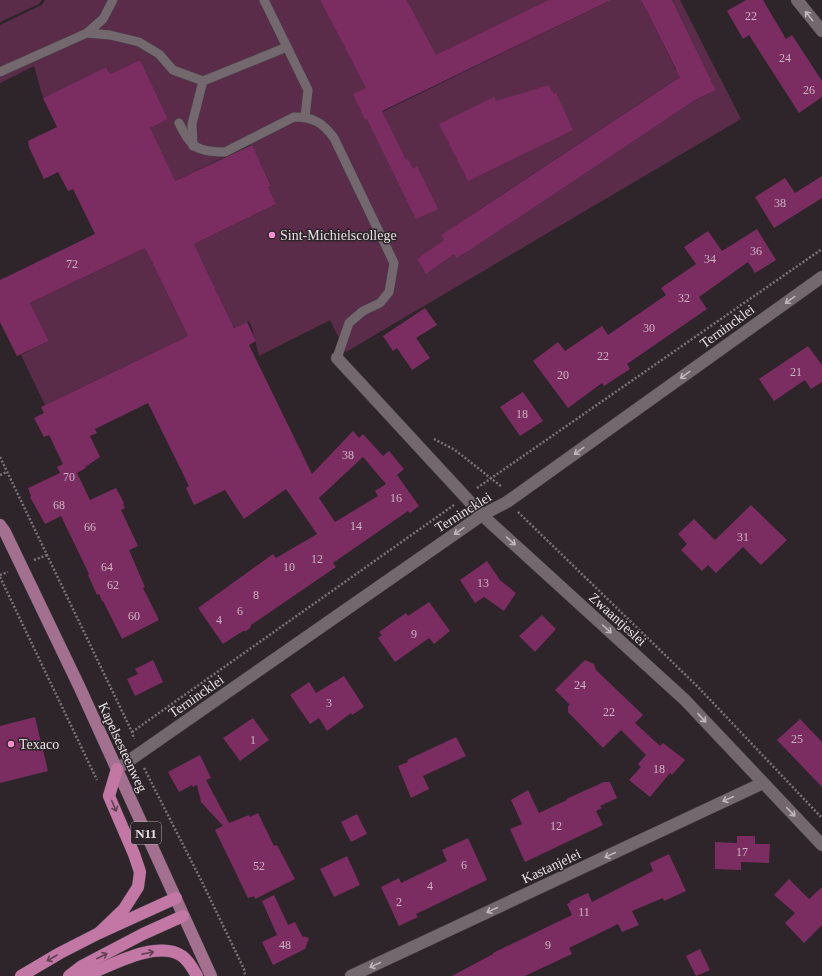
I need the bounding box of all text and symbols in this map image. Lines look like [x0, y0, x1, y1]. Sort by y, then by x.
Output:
house number: 22 [745, 9, 757, 23]
one-way arrow [805, 10, 814, 21]
house number: 24 [779, 51, 791, 65]
house number: 26 [803, 83, 815, 97]
house number: 38 [774, 196, 786, 210]
place label: Sint-Michielscollege [280, 228, 397, 243]
marker: Sint-Michielscollege [267, 230, 277, 240]
house number: 36 [750, 244, 762, 258]
house number: 34 [704, 252, 716, 266]
house number: 72 [66, 257, 78, 271]
house number: 32 [678, 291, 690, 305]
one-way arrow [785, 295, 796, 304]
street label: Ternincklei [697, 302, 757, 351]
house number: 30 [643, 321, 655, 335]
house number: 22 [597, 349, 609, 363]
house number: 21 [790, 365, 802, 379]
house number: 20 [557, 368, 569, 382]
one-way arrow [679, 371, 690, 379]
house number: 18 [516, 407, 528, 421]
one-way arrow [574, 447, 585, 455]
house number: 38 [342, 448, 354, 462]
house number: 70 [63, 470, 75, 484]
street label: Ternincklei [432, 489, 494, 536]
house number: 16 [390, 491, 402, 505]
house number: 68 [53, 498, 65, 512]
house number: 14 [350, 519, 362, 533]
house number: 66 [84, 520, 96, 534]
one-way arrow [454, 527, 465, 535]
house number: 31 [737, 530, 749, 544]
one-way arrow [506, 536, 516, 546]
house number: 12 [311, 552, 323, 566]
house number: 64 [101, 560, 113, 574]
house number: 10 [283, 560, 295, 574]
house number: 13 [477, 576, 489, 590]
house number: 62 [107, 578, 119, 592]
house number: 8 [253, 588, 259, 602]
street label: Zwaantjeslei [586, 590, 649, 649]
house number: 6 [237, 604, 243, 618]
house number: 60 [128, 609, 140, 623]
house number: 4 [216, 613, 222, 627]
one-way arrow [602, 624, 612, 633]
house number: 9 [411, 627, 417, 641]
street label: Ternincklei [166, 672, 227, 721]
house number: 24 [574, 678, 586, 692]
house number: 3 [326, 696, 332, 710]
street label: Kapelsesteenweg [95, 700, 150, 794]
house number: 22 [603, 705, 615, 719]
one-way arrow [697, 712, 706, 723]
house number: 25 [791, 732, 803, 746]
house number: 1 [250, 733, 256, 747]
place label: Texaco [19, 737, 59, 752]
marker: Texaco [6, 739, 16, 749]
house number: 18 [653, 762, 665, 776]
one-way arrow [722, 796, 734, 803]
one-way arrow [111, 800, 118, 812]
one-way arrow [786, 807, 796, 817]
house number: 12 [550, 819, 562, 833]
road number: N11 [131, 822, 161, 844]
house number: 17 [736, 845, 748, 859]
street label: Kastanjelei [520, 846, 583, 887]
one-way arrow [604, 852, 616, 859]
house number: 6 [461, 858, 467, 872]
house number: 52 [253, 859, 265, 873]
house number: 4 [427, 879, 433, 893]
house number: 2 [396, 895, 402, 909]
house number: 11 [578, 905, 590, 919]
one-way arrow [487, 907, 499, 914]
house number: 48 [279, 938, 291, 952]
house number: 9 [545, 938, 551, 952]
one-way arrow [141, 948, 154, 956]
one-way arrow [96, 951, 108, 959]
one-way arrow [46, 954, 58, 962]
one-way arrow [369, 962, 381, 969]

